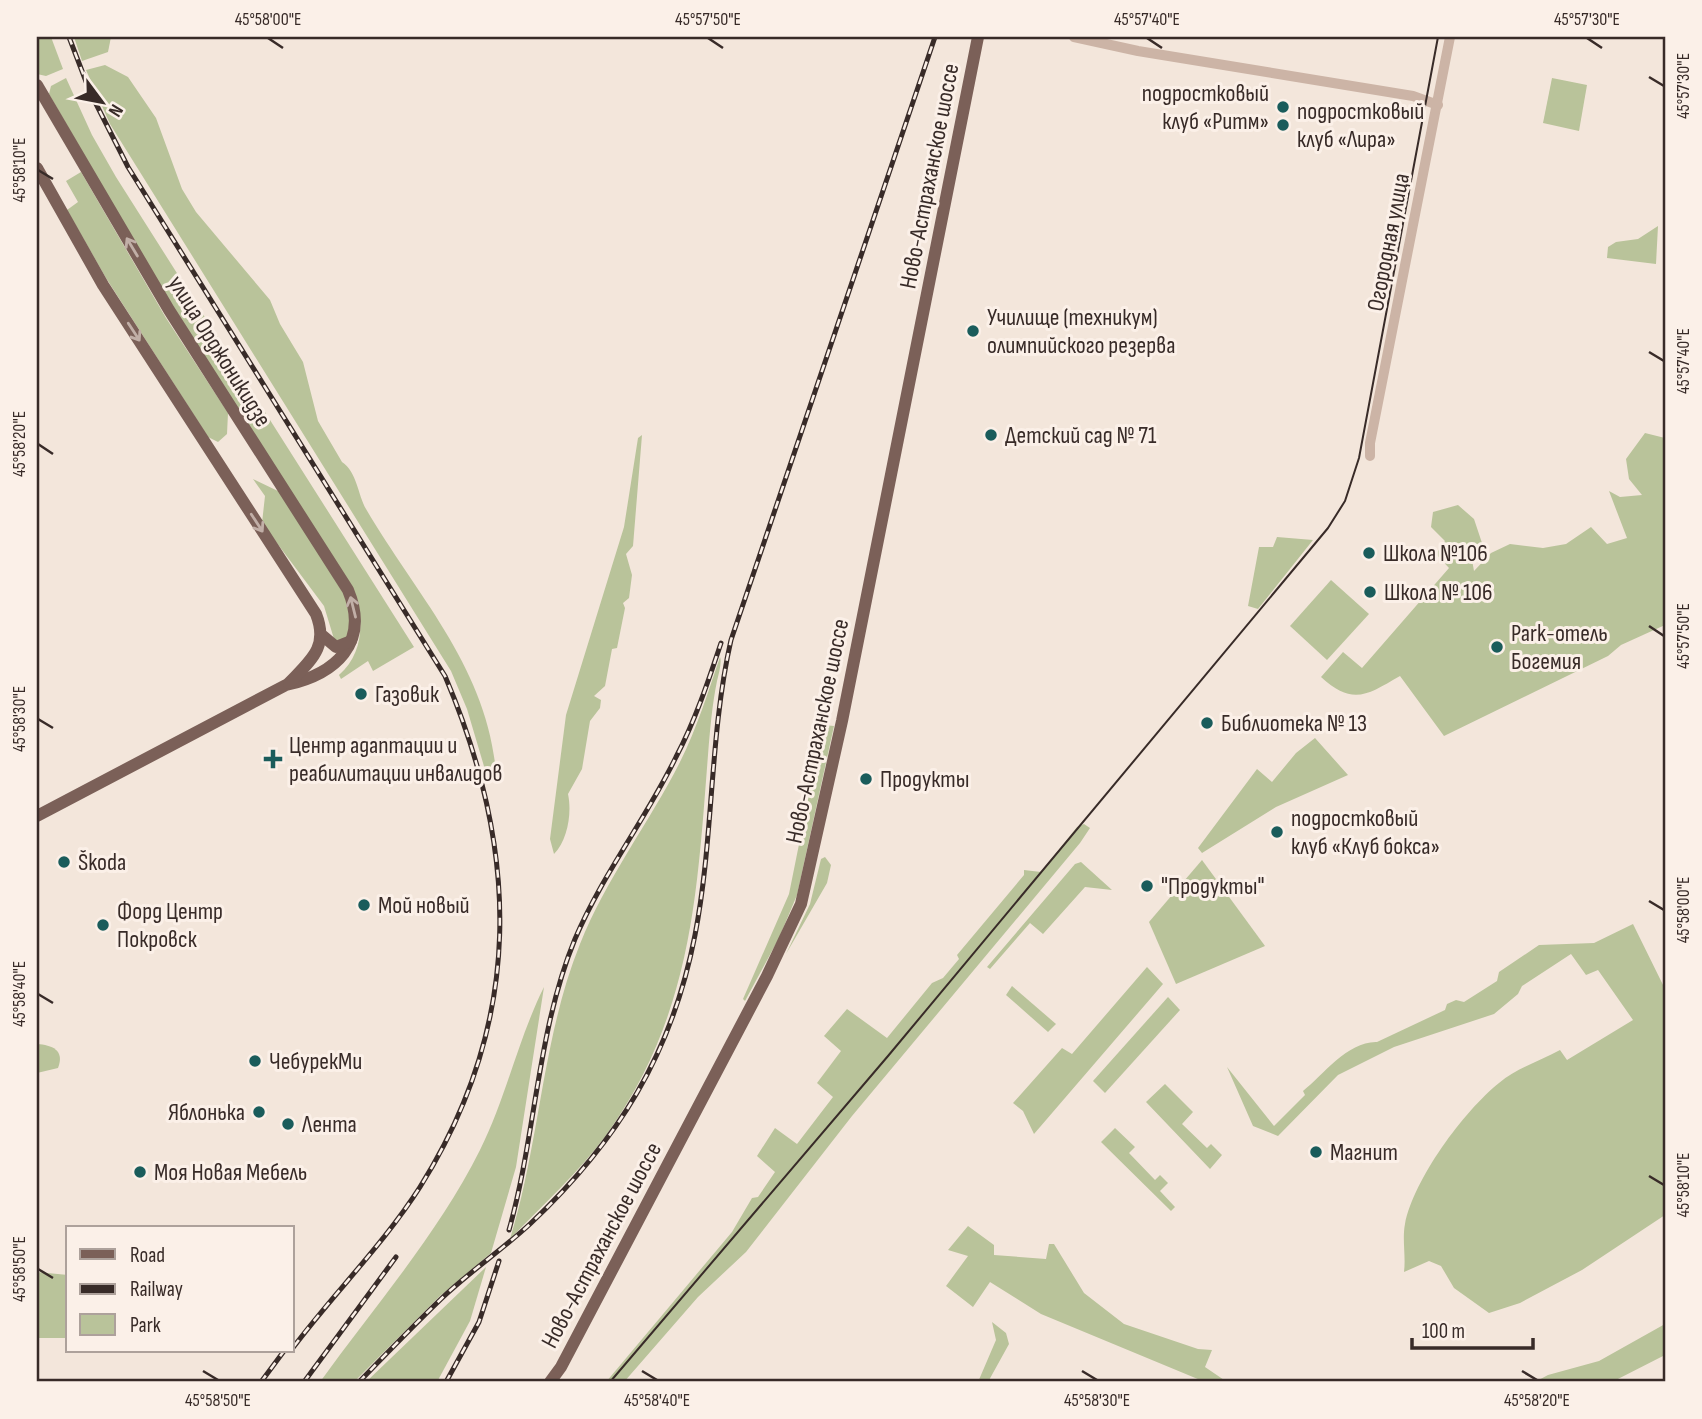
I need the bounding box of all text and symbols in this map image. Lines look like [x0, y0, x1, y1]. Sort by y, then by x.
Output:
text: 45°58'00"E [235, 9, 301, 30]
text: 45°57'50"E [675, 9, 741, 30]
text: 45°57'40"E [1114, 9, 1180, 30]
text: 45°57'30"E [1554, 9, 1620, 30]
text: 45°57'30"E [1673, 53, 1694, 119]
street label: Ново-Астраханское шоссе [893, 61, 966, 291]
north arrow [66, 66, 136, 136]
place label: подростковый клуб «Ритм» [1142, 79, 1269, 136]
place label: подростковый клуб «Лира» [1297, 97, 1424, 154]
marker: подростковый клуб «Ритм» [1275, 99, 1291, 115]
text: N [103, 100, 128, 121]
marker: подростковый клуб «Лира» [1275, 117, 1291, 133]
text: 45°58'10"E [9, 138, 30, 202]
street label: Огородная улица [1361, 171, 1416, 313]
one-way arrow [124, 237, 138, 257]
street label: улица Орджоникидзе [162, 270, 278, 432]
place label: Училище (техникум) олимпийского резерва [987, 303, 1175, 360]
one-way arrow [126, 322, 141, 341]
marker: Училище (техникум) олимпийского резерва [965, 323, 981, 339]
text: 45°57'40"E [1673, 328, 1694, 394]
text: 45°58'20"E [9, 411, 30, 477]
place label: Детский сад № 71 [1005, 421, 1157, 450]
marker: Детский сад № 71 [983, 427, 999, 443]
one-way arrow [250, 513, 264, 532]
place label: Школа №106 [1383, 539, 1488, 568]
marker: Школа №106 [1361, 545, 1377, 561]
place label: Школа № 106 [1384, 578, 1493, 607]
marker: Школа № 106 [1362, 584, 1378, 600]
one-way arrow [346, 596, 359, 619]
text: 45°57'50"E [1673, 603, 1694, 669]
street label: Ново-Астраханское шоссе [780, 616, 855, 846]
place label: Park-отель Богемия [1511, 619, 1608, 676]
marker: Park-отель Богемия [1489, 639, 1505, 655]
place label: Газовик [375, 680, 440, 709]
text: 45°58'30"E [9, 686, 30, 752]
marker: Газовик [353, 686, 369, 702]
place label: Библиотека № 13 [1221, 709, 1367, 738]
marker: Библиотека № 13 [1199, 715, 1215, 731]
place label: Центр адаптации и реабилитации инвалидов [289, 731, 502, 788]
marker: Центр адаптации и реабилитации инвалидов [263, 749, 283, 769]
place label: Продукты [880, 765, 969, 794]
marker: Продукты [858, 771, 874, 787]
place label: подростковый клуб «Клуб бокса» [1291, 804, 1440, 861]
marker: подростковый клуб «Клуб бокса» [1269, 824, 1285, 840]
place label: Škoda [78, 848, 126, 877]
marker: Škoda [56, 854, 72, 870]
place label: "Продукты" [1161, 872, 1264, 901]
text: 45°58'00"E [1673, 877, 1694, 943]
marker: "Продукты" [1139, 878, 1155, 894]
place label: Мой новый [378, 891, 470, 920]
place label: Форд Центр Покровск [117, 897, 223, 954]
marker: Мой новый [356, 897, 372, 913]
marker: Форд Центр Покровск [95, 917, 111, 933]
text: 45°58'40"E [9, 961, 30, 1027]
place label: ЧебурекМи [269, 1047, 362, 1076]
marker: ЧебурекМи [247, 1053, 263, 1069]
place label: Яблонька [168, 1098, 245, 1127]
marker: Яблонька [251, 1104, 267, 1120]
place label: Лента [301, 1110, 357, 1139]
marker: Лента [280, 1116, 296, 1132]
street label: Ново-Астраханское шоссе [535, 1137, 668, 1353]
place label: Магнит [1330, 1138, 1398, 1167]
marker: Магнит [1308, 1144, 1324, 1160]
text: 45°58'10"E [1673, 1153, 1694, 1217]
place label: Моя Новая Мебель [154, 1158, 307, 1187]
marker: Моя Новая Мебель [132, 1164, 148, 1180]
legend [66, 1226, 294, 1352]
text: 45°58'50"E [9, 1236, 30, 1302]
text: Road [130, 1243, 165, 1268]
text: Railway [130, 1277, 183, 1302]
scale bar [1412, 1307, 1532, 1351]
text: Park [130, 1313, 161, 1338]
text: 100 m [1422, 1319, 1465, 1344]
text: 45°58'50"E [185, 1390, 251, 1411]
text: 45°58'40"E [624, 1390, 690, 1411]
text: 45°58'30"E [1064, 1390, 1130, 1411]
text: 45°58'20"E [1504, 1390, 1570, 1411]

